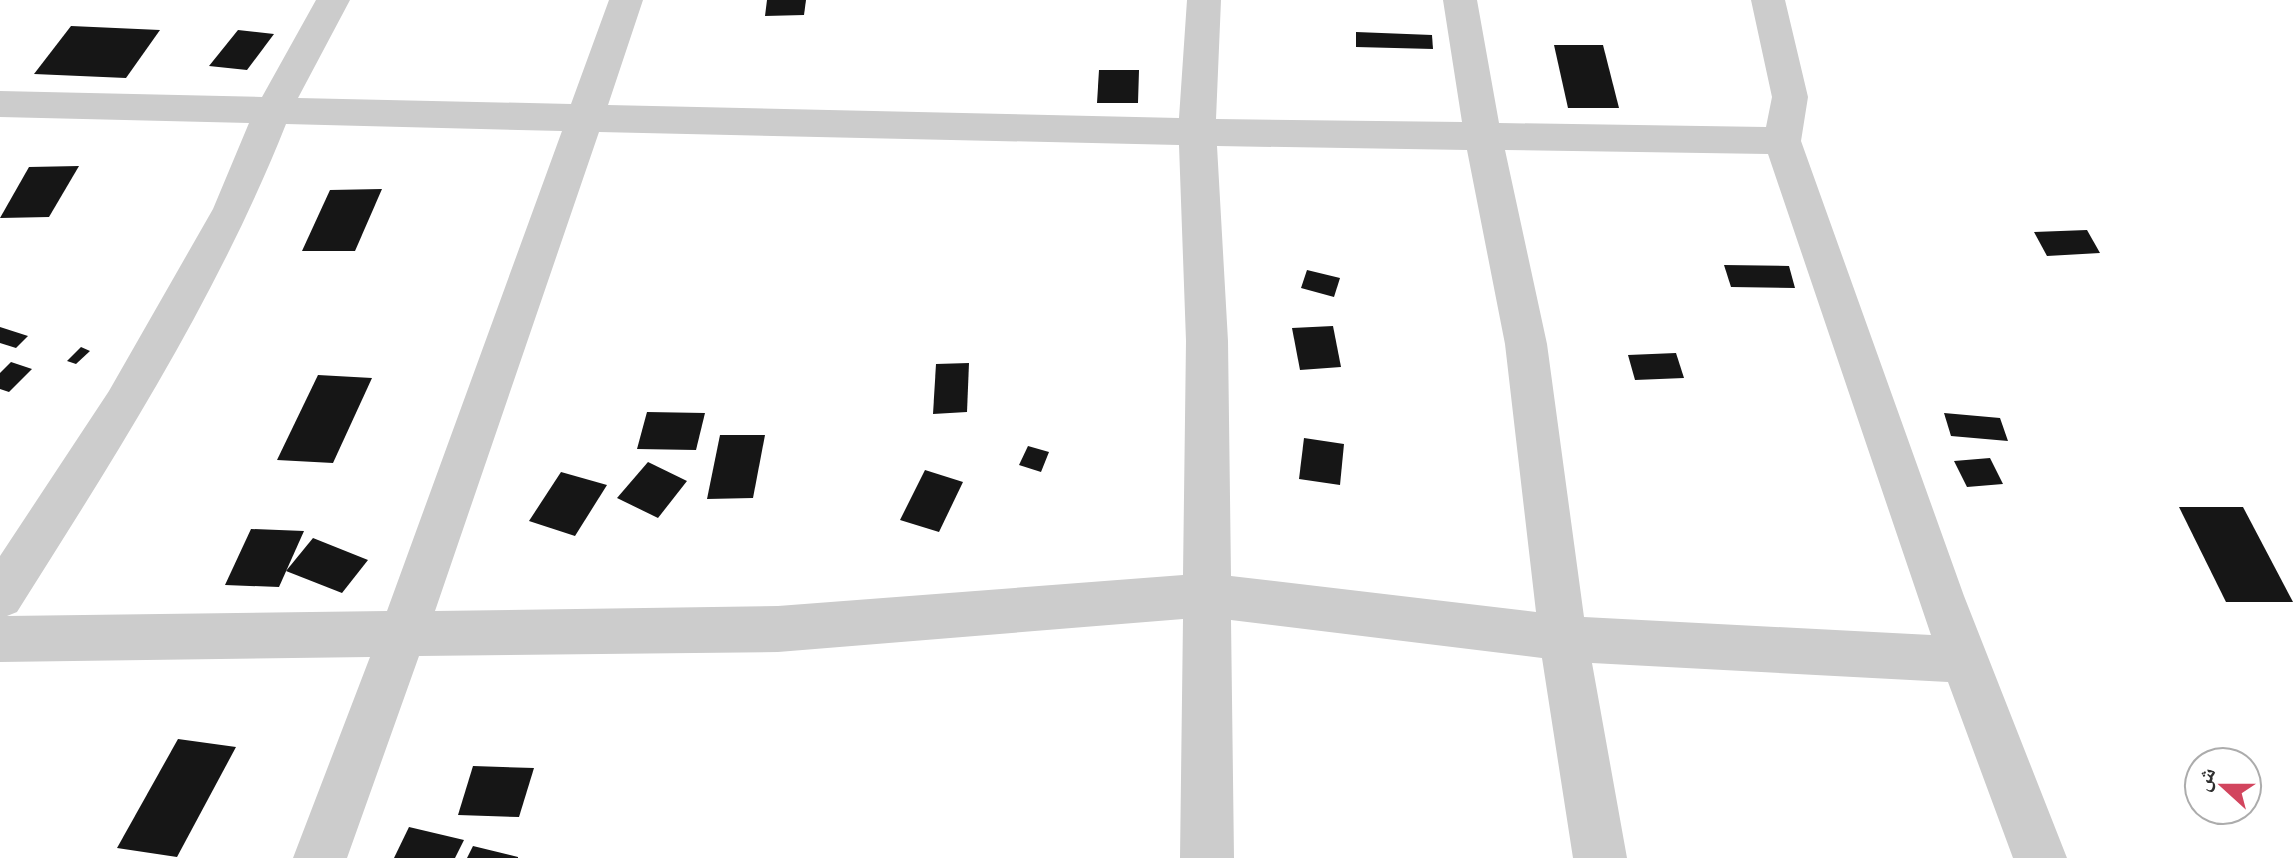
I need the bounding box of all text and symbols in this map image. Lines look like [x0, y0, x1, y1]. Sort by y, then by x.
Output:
north arrow [2183, 746, 2263, 826]
text: ش [2187, 763, 2222, 795]

